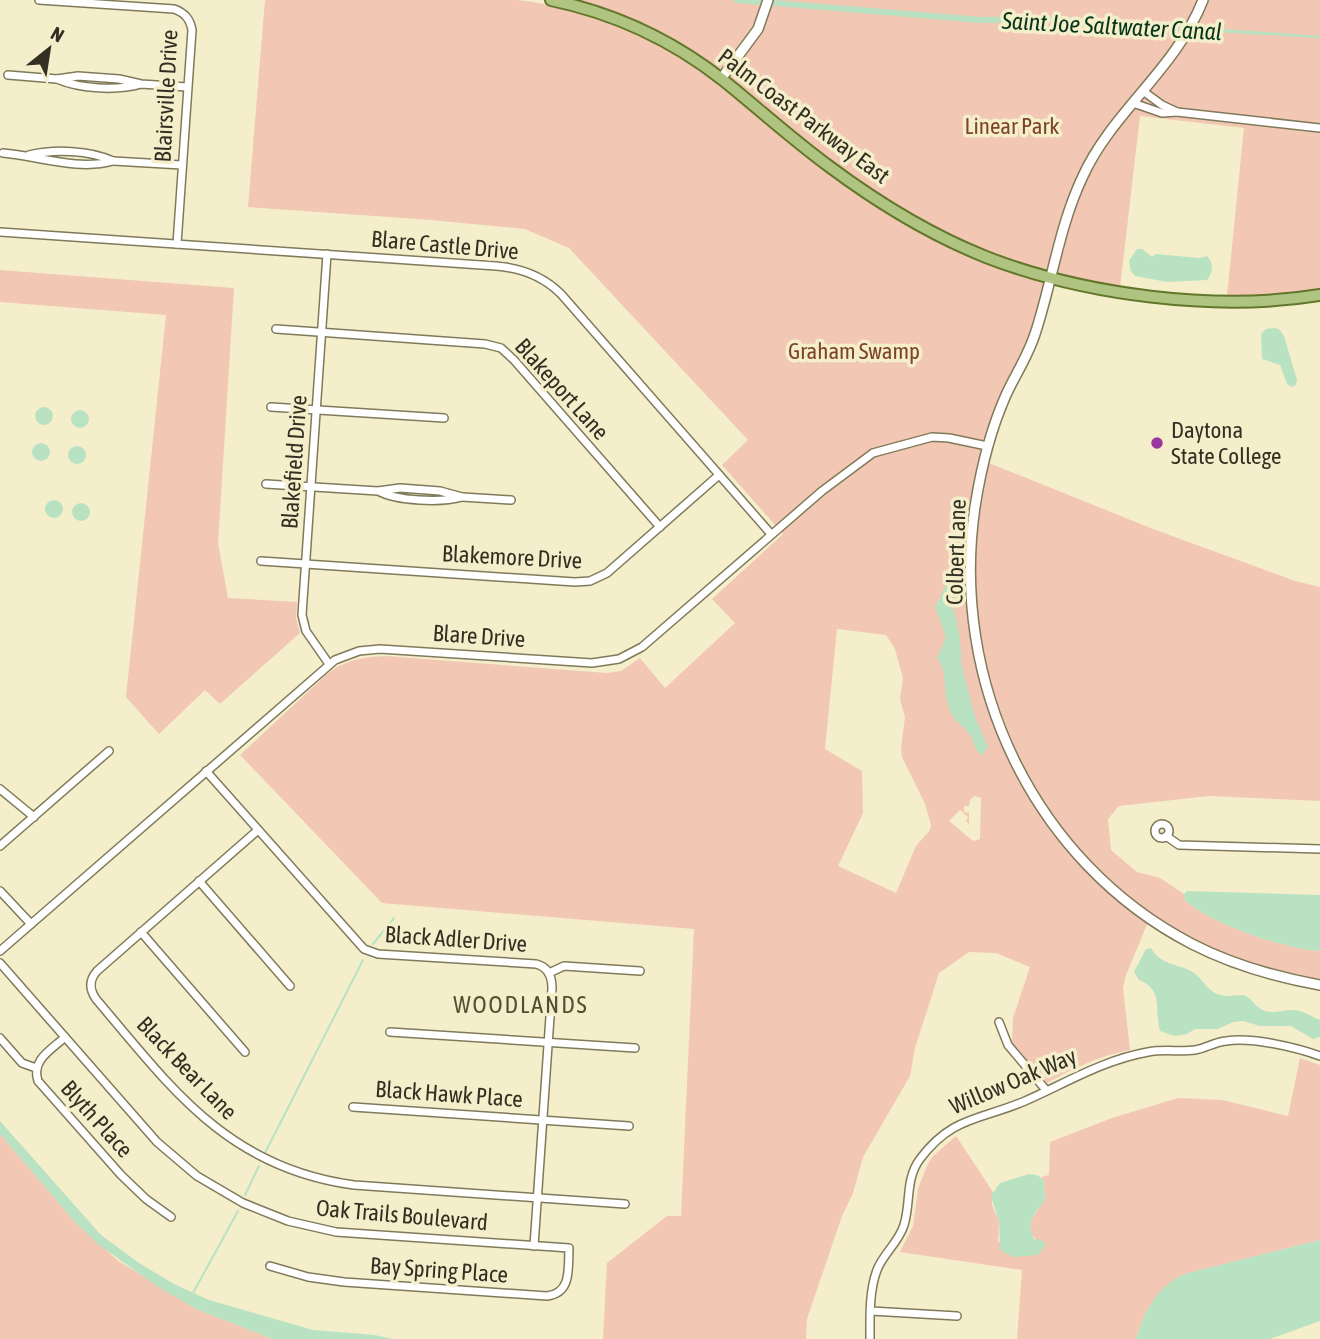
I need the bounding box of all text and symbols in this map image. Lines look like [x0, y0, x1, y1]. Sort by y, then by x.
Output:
water label: Saint Joe Saltwater Canal [1000, 7, 1223, 45]
north arrow [14, 14, 84, 84]
text: N [47, 22, 68, 47]
street label: Blairsville Drive [150, 29, 182, 163]
street label: Palm Coast Parkway East [713, 43, 895, 189]
park label: Linear Park [965, 113, 1059, 139]
street label: Blare Castle Drive [370, 226, 520, 264]
street label: Blakeport Lane [510, 333, 614, 445]
park label: Graham Swamp [788, 338, 920, 364]
street label: Blakefield Drive [276, 394, 312, 530]
place label: Daytona State College [1171, 417, 1281, 469]
marker: Daytona State College [1149, 435, 1165, 451]
street label: Colbert Lane [941, 499, 971, 605]
street label: Blakemore Drive [441, 540, 583, 574]
street label: Blare Drive [432, 620, 526, 652]
street label: Black Adler Drive [384, 921, 528, 957]
district label: WOODLANDS [453, 991, 589, 1018]
street label: Black Bear Lane [132, 1011, 242, 1125]
street label: Willow Oak Way [946, 1043, 1080, 1119]
street label: Blyth Place [56, 1075, 138, 1163]
street label: Black Hawk Place [374, 1076, 524, 1112]
street label: Oak Trails Boulevard [315, 1195, 489, 1235]
street label: Bay Spring Place [369, 1252, 509, 1288]

